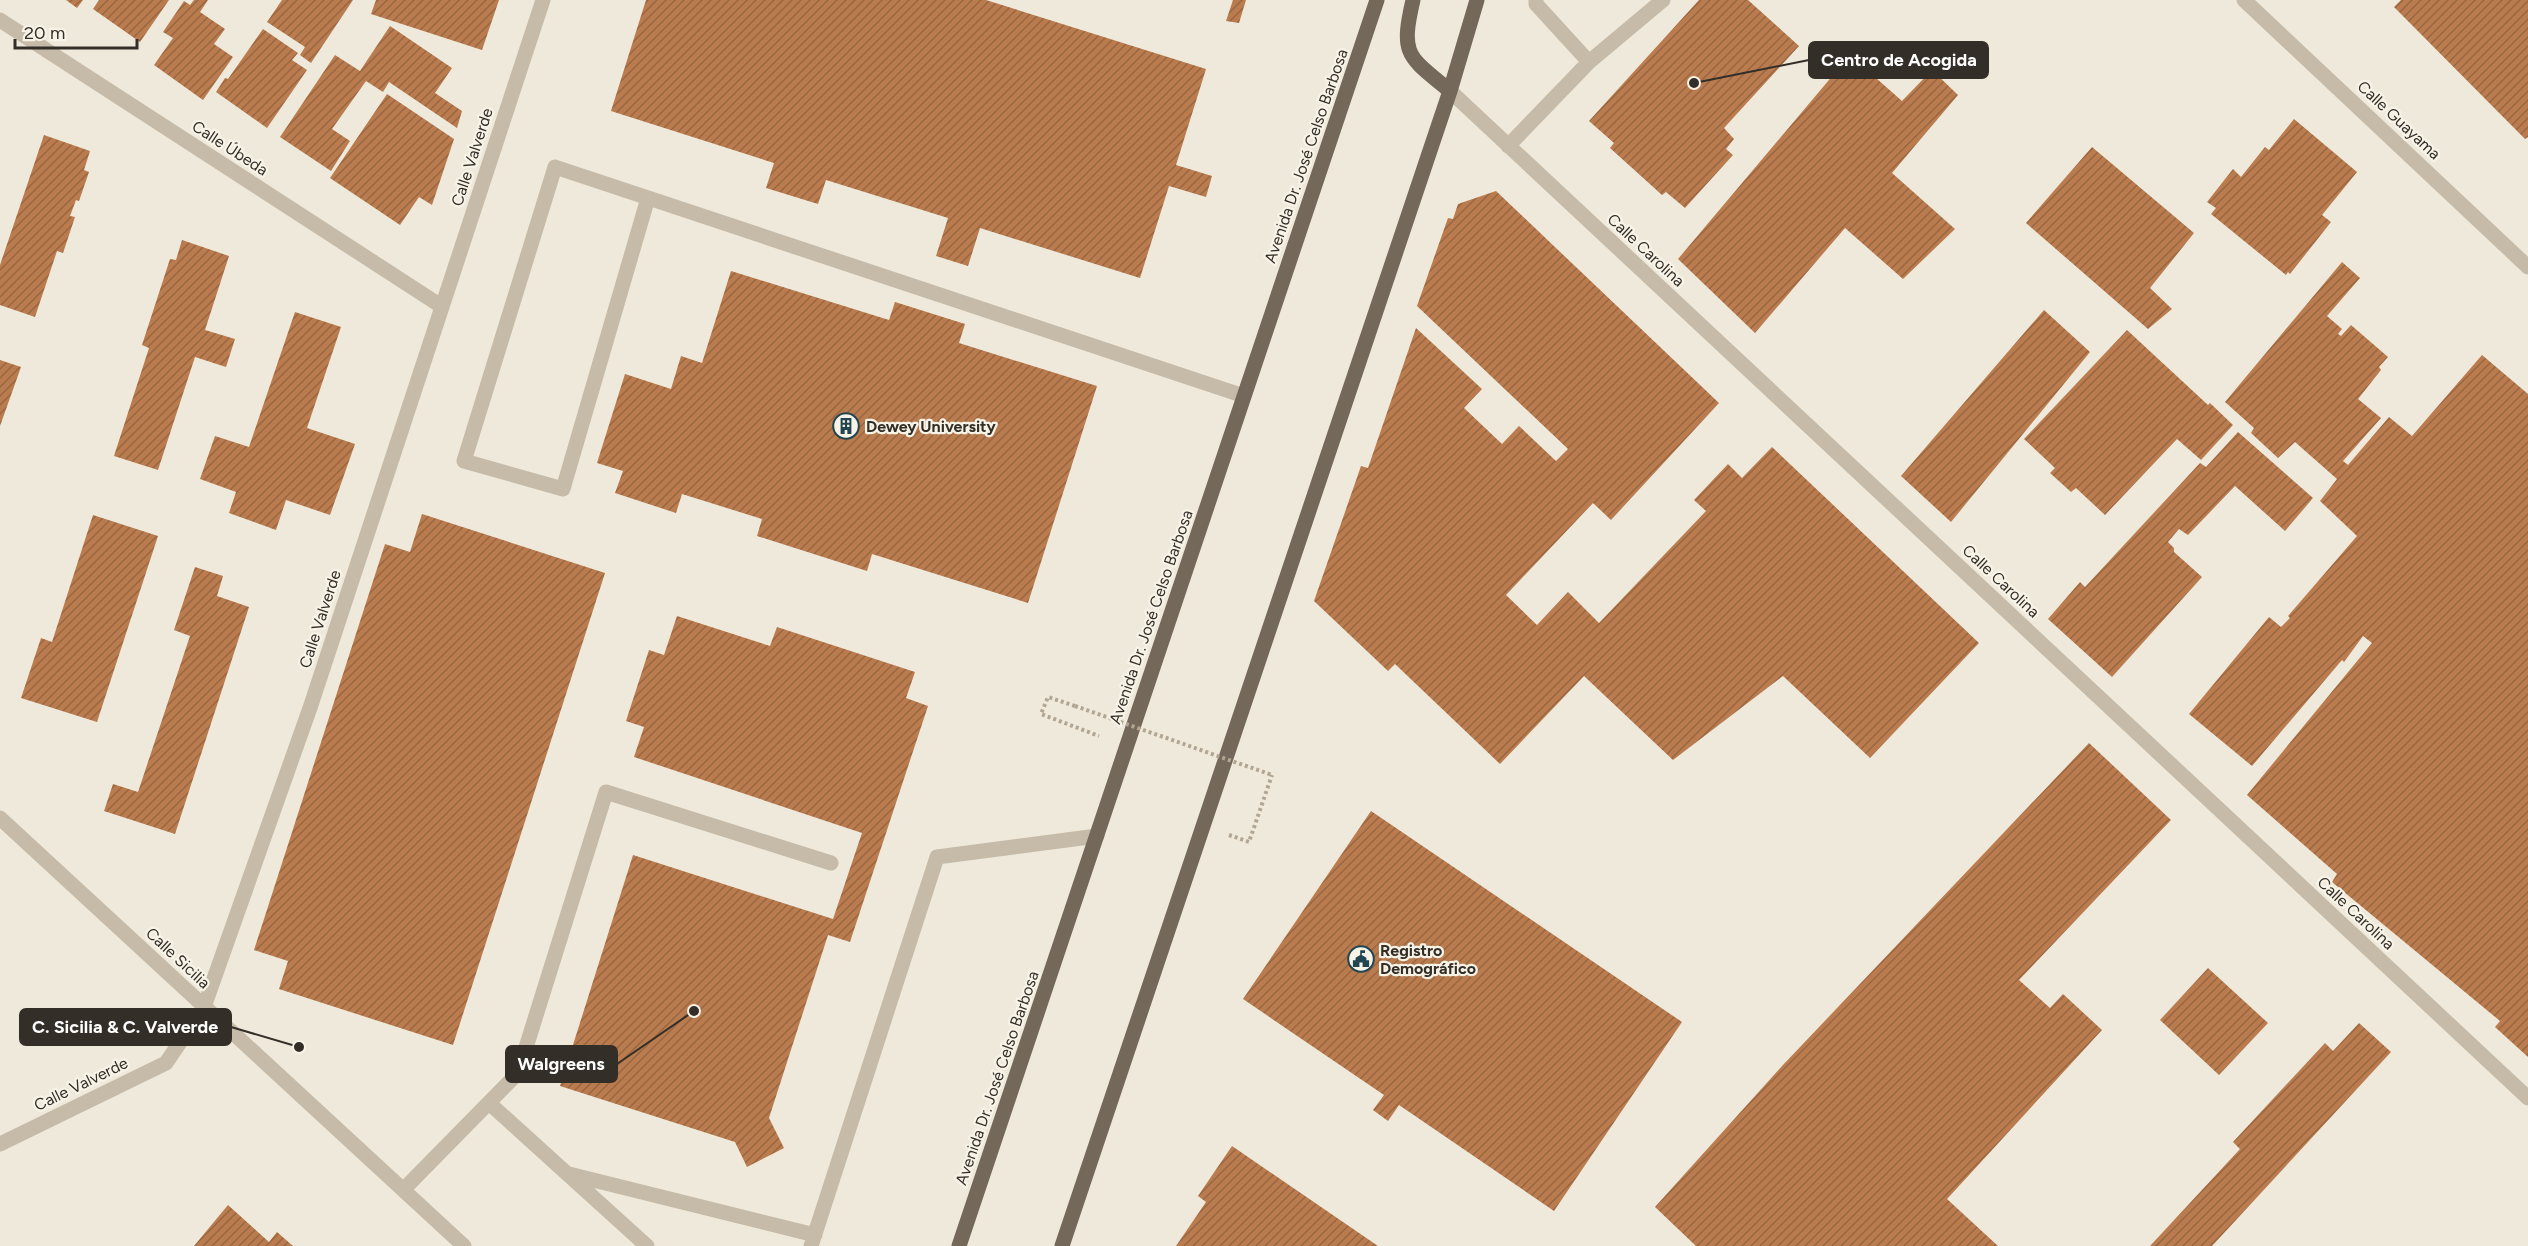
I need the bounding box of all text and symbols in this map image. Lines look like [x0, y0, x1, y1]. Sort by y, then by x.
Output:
scale bar [15, 12, 136, 50]
text: 20 m [24, 22, 65, 44]
callout: Centro de Acogida [1809, 42, 1988, 78]
street label: Avenida Dr. José Celso Barbosa [1260, 46, 1352, 266]
text: Centro de Acogida [1821, 49, 1977, 71]
street label: Calle Guayama [2353, 77, 2445, 163]
street label: Calle Valverde [447, 105, 497, 208]
street label: Calle Úbeda [189, 117, 271, 179]
street label: Calle Carolina [1604, 210, 1688, 290]
building icon: Dewey University [831, 411, 861, 441]
place label: Dewey University [866, 417, 997, 436]
street label: Avenida Dr. José Celso Barbosa [1105, 507, 1197, 727]
street label: Calle Carolina [1959, 541, 2043, 621]
street label: Calle Valverde [295, 567, 345, 670]
street label: Calle Carolina [2314, 873, 2398, 953]
street label: Calle Sicilia [142, 924, 214, 992]
place label: Registro Demográfico [1380, 941, 1476, 978]
public building icon: Registro Demográfico [1346, 944, 1376, 974]
street label: Avenida Dr. José Celso Barbosa [951, 968, 1043, 1188]
callout: C. Sicilia & C. Valverde [20, 1009, 231, 1045]
text: C. Sicilia & C. Valverde [32, 1016, 218, 1038]
callout: Walgreens [506, 1046, 617, 1082]
street label: Calle Valverde [31, 1053, 131, 1115]
text: Walgreens [517, 1053, 605, 1075]

